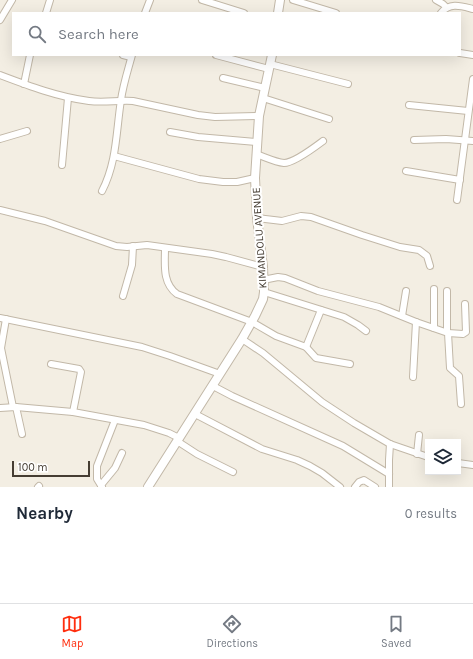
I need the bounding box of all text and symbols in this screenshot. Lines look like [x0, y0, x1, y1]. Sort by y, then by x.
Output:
search box [12, 12, 461, 56]
icon: search [26, 23, 48, 45]
text: Search here [58, 25, 139, 43]
street label: KIMANDOLU AVENUE [249, 187, 270, 289]
map controls [425, 439, 461, 475]
button: layers [425, 439, 461, 475]
scale bar [12, 459, 90, 478]
text: 100 m [18, 461, 48, 474]
text: Nearby [16, 503, 73, 523]
text: 0 results [405, 506, 457, 521]
tab: Map [61, 613, 83, 650]
tab: Directions [206, 613, 258, 650]
tab: Saved [381, 613, 412, 650]

